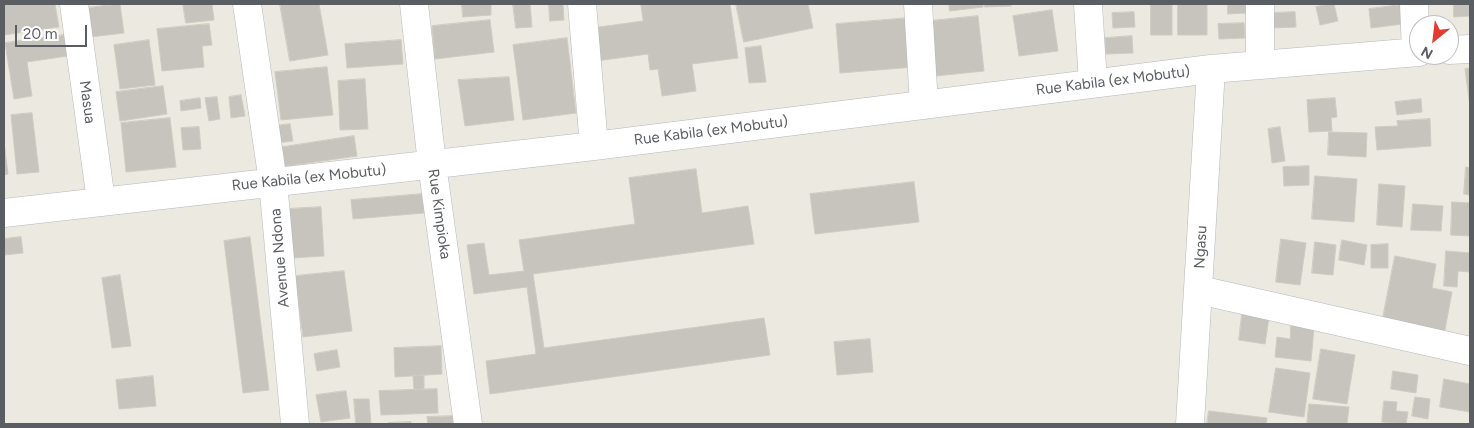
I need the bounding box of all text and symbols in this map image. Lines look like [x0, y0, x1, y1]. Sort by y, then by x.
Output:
scale bar [18, 15, 90, 47]
north arrow [1409, 15, 1459, 65]
text: 20 m [23, 25, 57, 43]
text: N [1418, 43, 1436, 63]
street label: Rue Kabila (ex Mobutu) [1035, 63, 1191, 99]
street label: Masua [75, 79, 99, 125]
street label: Rue Kabila (ex Mobutu) [633, 113, 789, 149]
street label: Rue Kabila (ex Mobutu) [231, 161, 387, 195]
street label: Rue Kimpioka [424, 168, 454, 260]
street label: Avenue Ndona [267, 208, 293, 308]
street label: Ngasu [1191, 225, 1211, 269]

